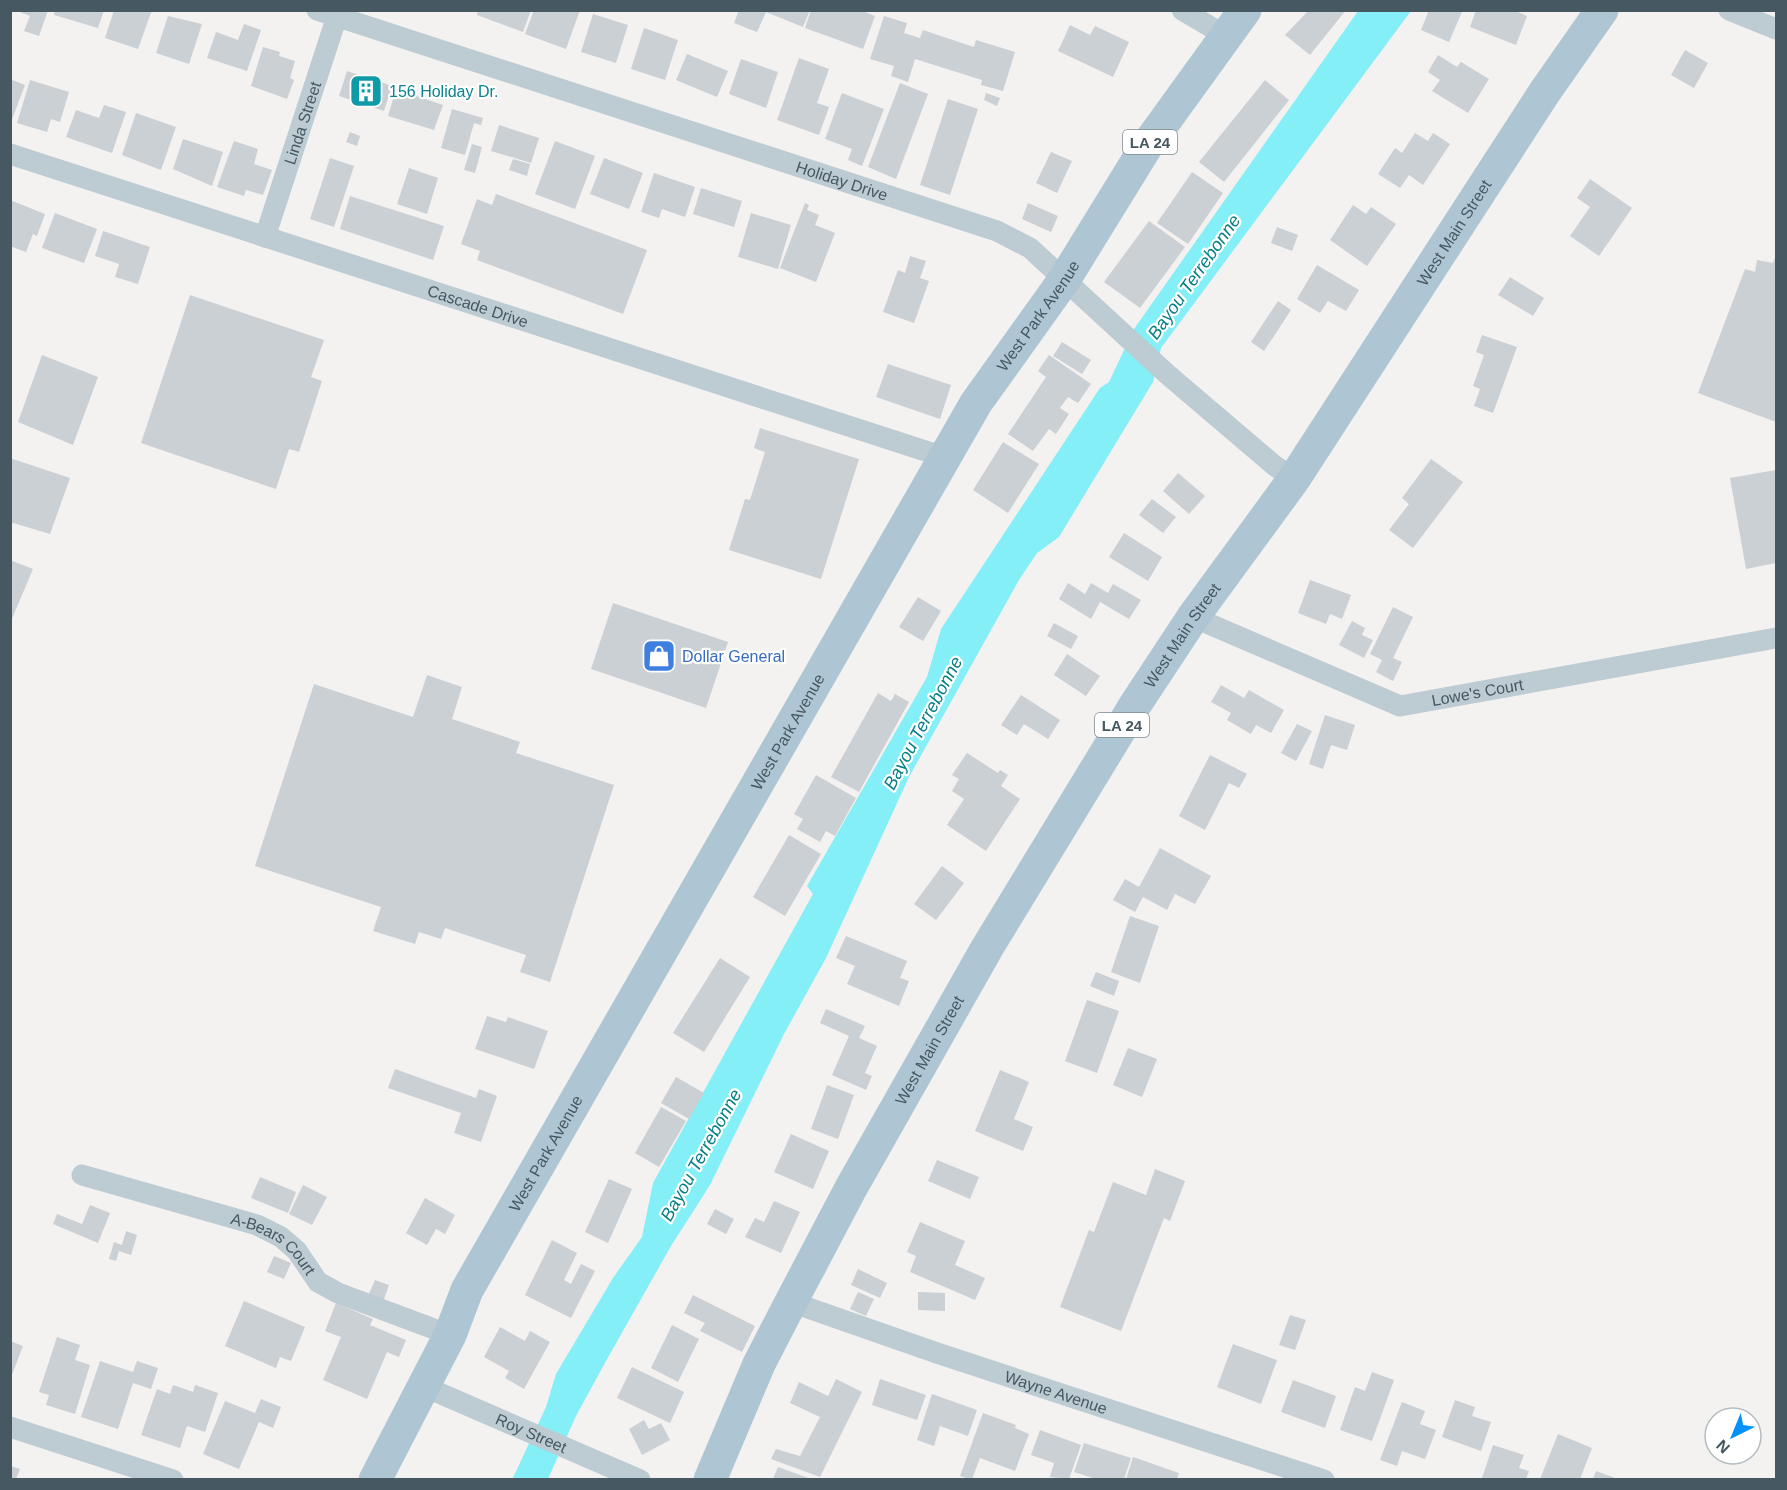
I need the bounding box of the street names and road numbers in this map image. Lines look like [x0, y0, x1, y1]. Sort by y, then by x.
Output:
street label: Linda Street [281, 79, 324, 167]
road number: LA 24 [1123, 130, 1177, 154]
street label: Holiday Drive [794, 158, 890, 203]
street label: West Main Street [1413, 176, 1494, 289]
street label: West Park Avenue [993, 257, 1082, 374]
street label: Cascade Drive [425, 282, 531, 330]
street label: West Main Street [1140, 579, 1224, 691]
street label: West Park Avenue [747, 671, 827, 793]
street label: Lowe's Court [1430, 675, 1525, 709]
road number: LA 24 [1095, 713, 1149, 737]
street label: West Main Street [892, 992, 967, 1108]
street label: West Park Avenue [505, 1092, 586, 1214]
street label: A-Bears Court [229, 1209, 319, 1278]
street label: Wayne Avenue [1003, 1367, 1110, 1417]
street label: Roy Street [493, 1410, 570, 1456]

